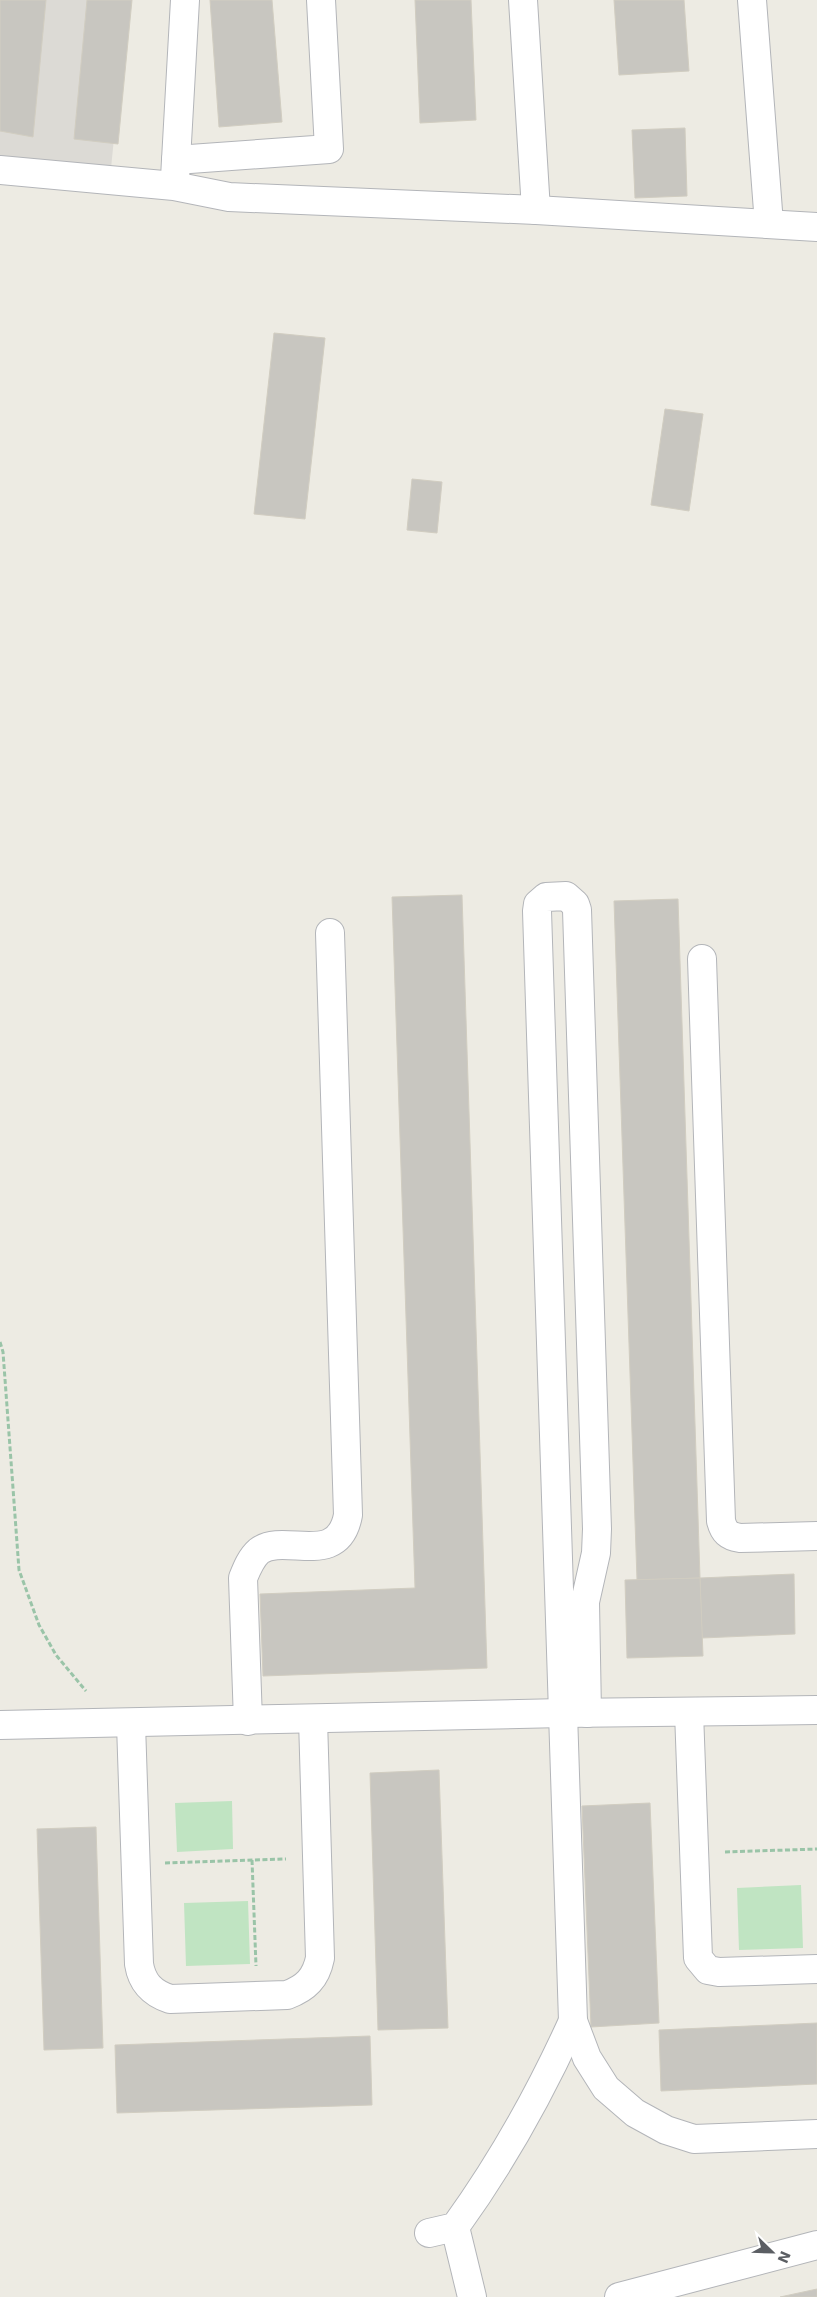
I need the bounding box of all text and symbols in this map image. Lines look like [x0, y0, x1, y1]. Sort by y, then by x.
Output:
north arrow [747, 2227, 797, 2277]
text: N [774, 2249, 794, 2266]

